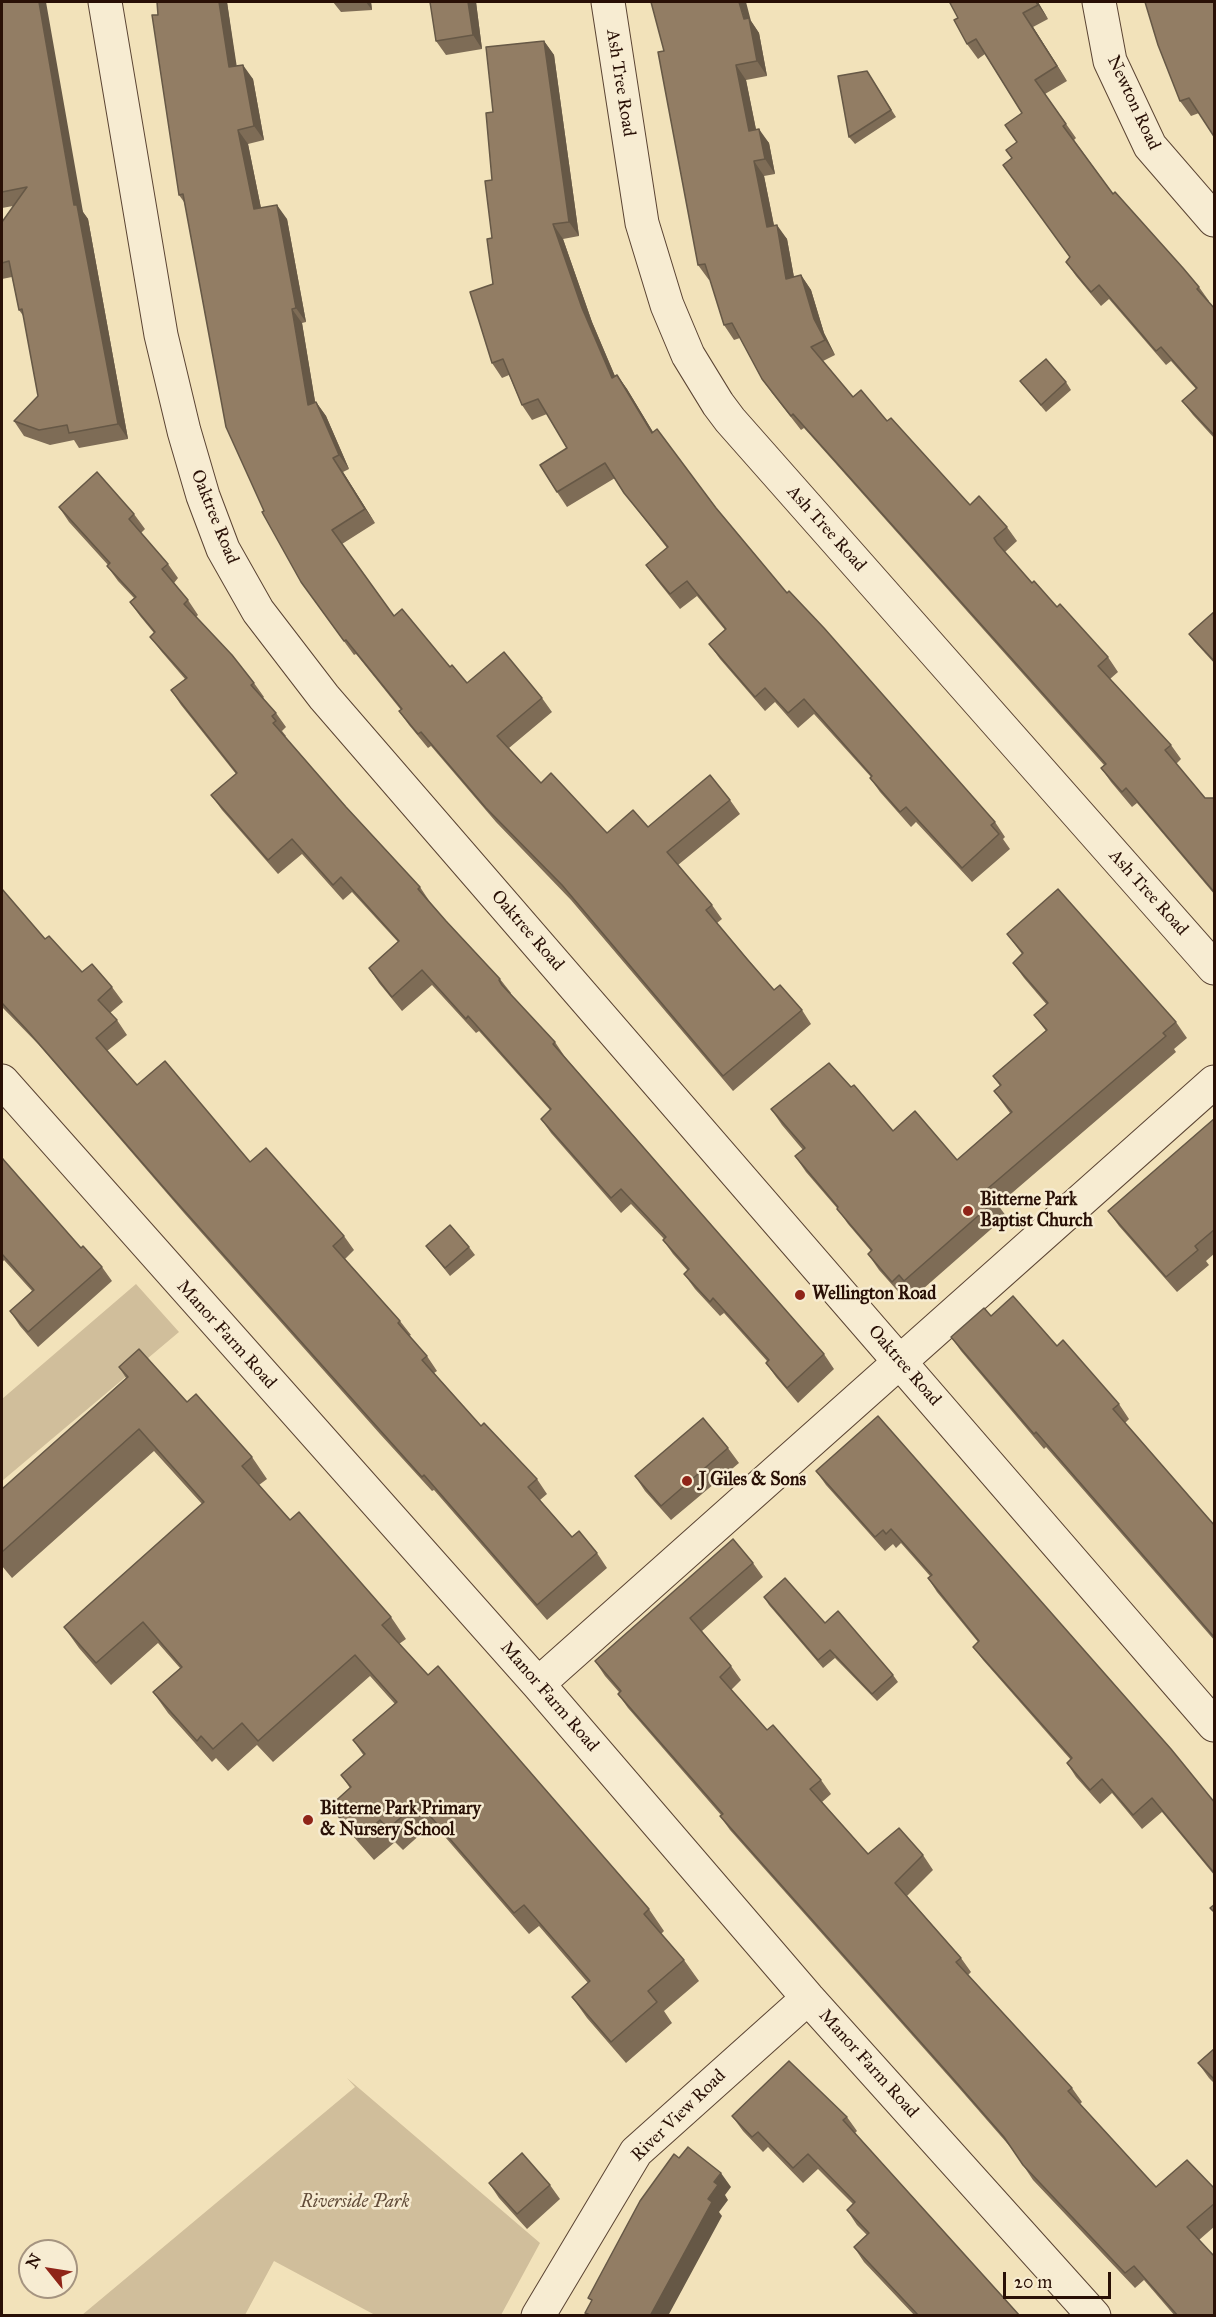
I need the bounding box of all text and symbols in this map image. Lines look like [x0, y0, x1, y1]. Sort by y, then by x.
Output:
street label: Ash Tree Road [601, 28, 639, 138]
street label: Newton Road [1102, 52, 1164, 154]
street label: Oaktree Road [185, 467, 243, 567]
street label: Ash Tree Road [782, 482, 870, 576]
street label: Ash Tree Road [1104, 846, 1192, 940]
street label: Oaktree Road [486, 886, 568, 976]
place label: Bitterne Park Baptist Church [980, 1190, 1093, 1232]
marker: Bitterne Park Baptist Church [961, 1204, 975, 1218]
street label: Manor Farm Road [172, 1276, 280, 1394]
place label: Wellington Road [812, 1284, 936, 1306]
marker: Wellington Road [793, 1288, 807, 1302]
street label: Oaktree Road [863, 1321, 945, 1411]
place label: J Giles & Sons [699, 1470, 806, 1492]
marker: J Giles & Sons [680, 1474, 694, 1488]
street label: Manor Farm Road [495, 1638, 603, 1756]
place label: Bitterne Park Primary & Nursery School [320, 1799, 481, 1842]
marker: Bitterne Park Primary & Nursery School [301, 1813, 315, 1827]
street label: Manor Farm Road [814, 2005, 922, 2123]
street label: River View Road [627, 2066, 731, 2166]
park label: Riverside Park [301, 2192, 409, 2214]
north arrow [18, 2239, 78, 2299]
text: N [22, 2250, 45, 2271]
scale bar [1006, 2260, 1114, 2298]
text: 20 m [1014, 2271, 1052, 2293]

